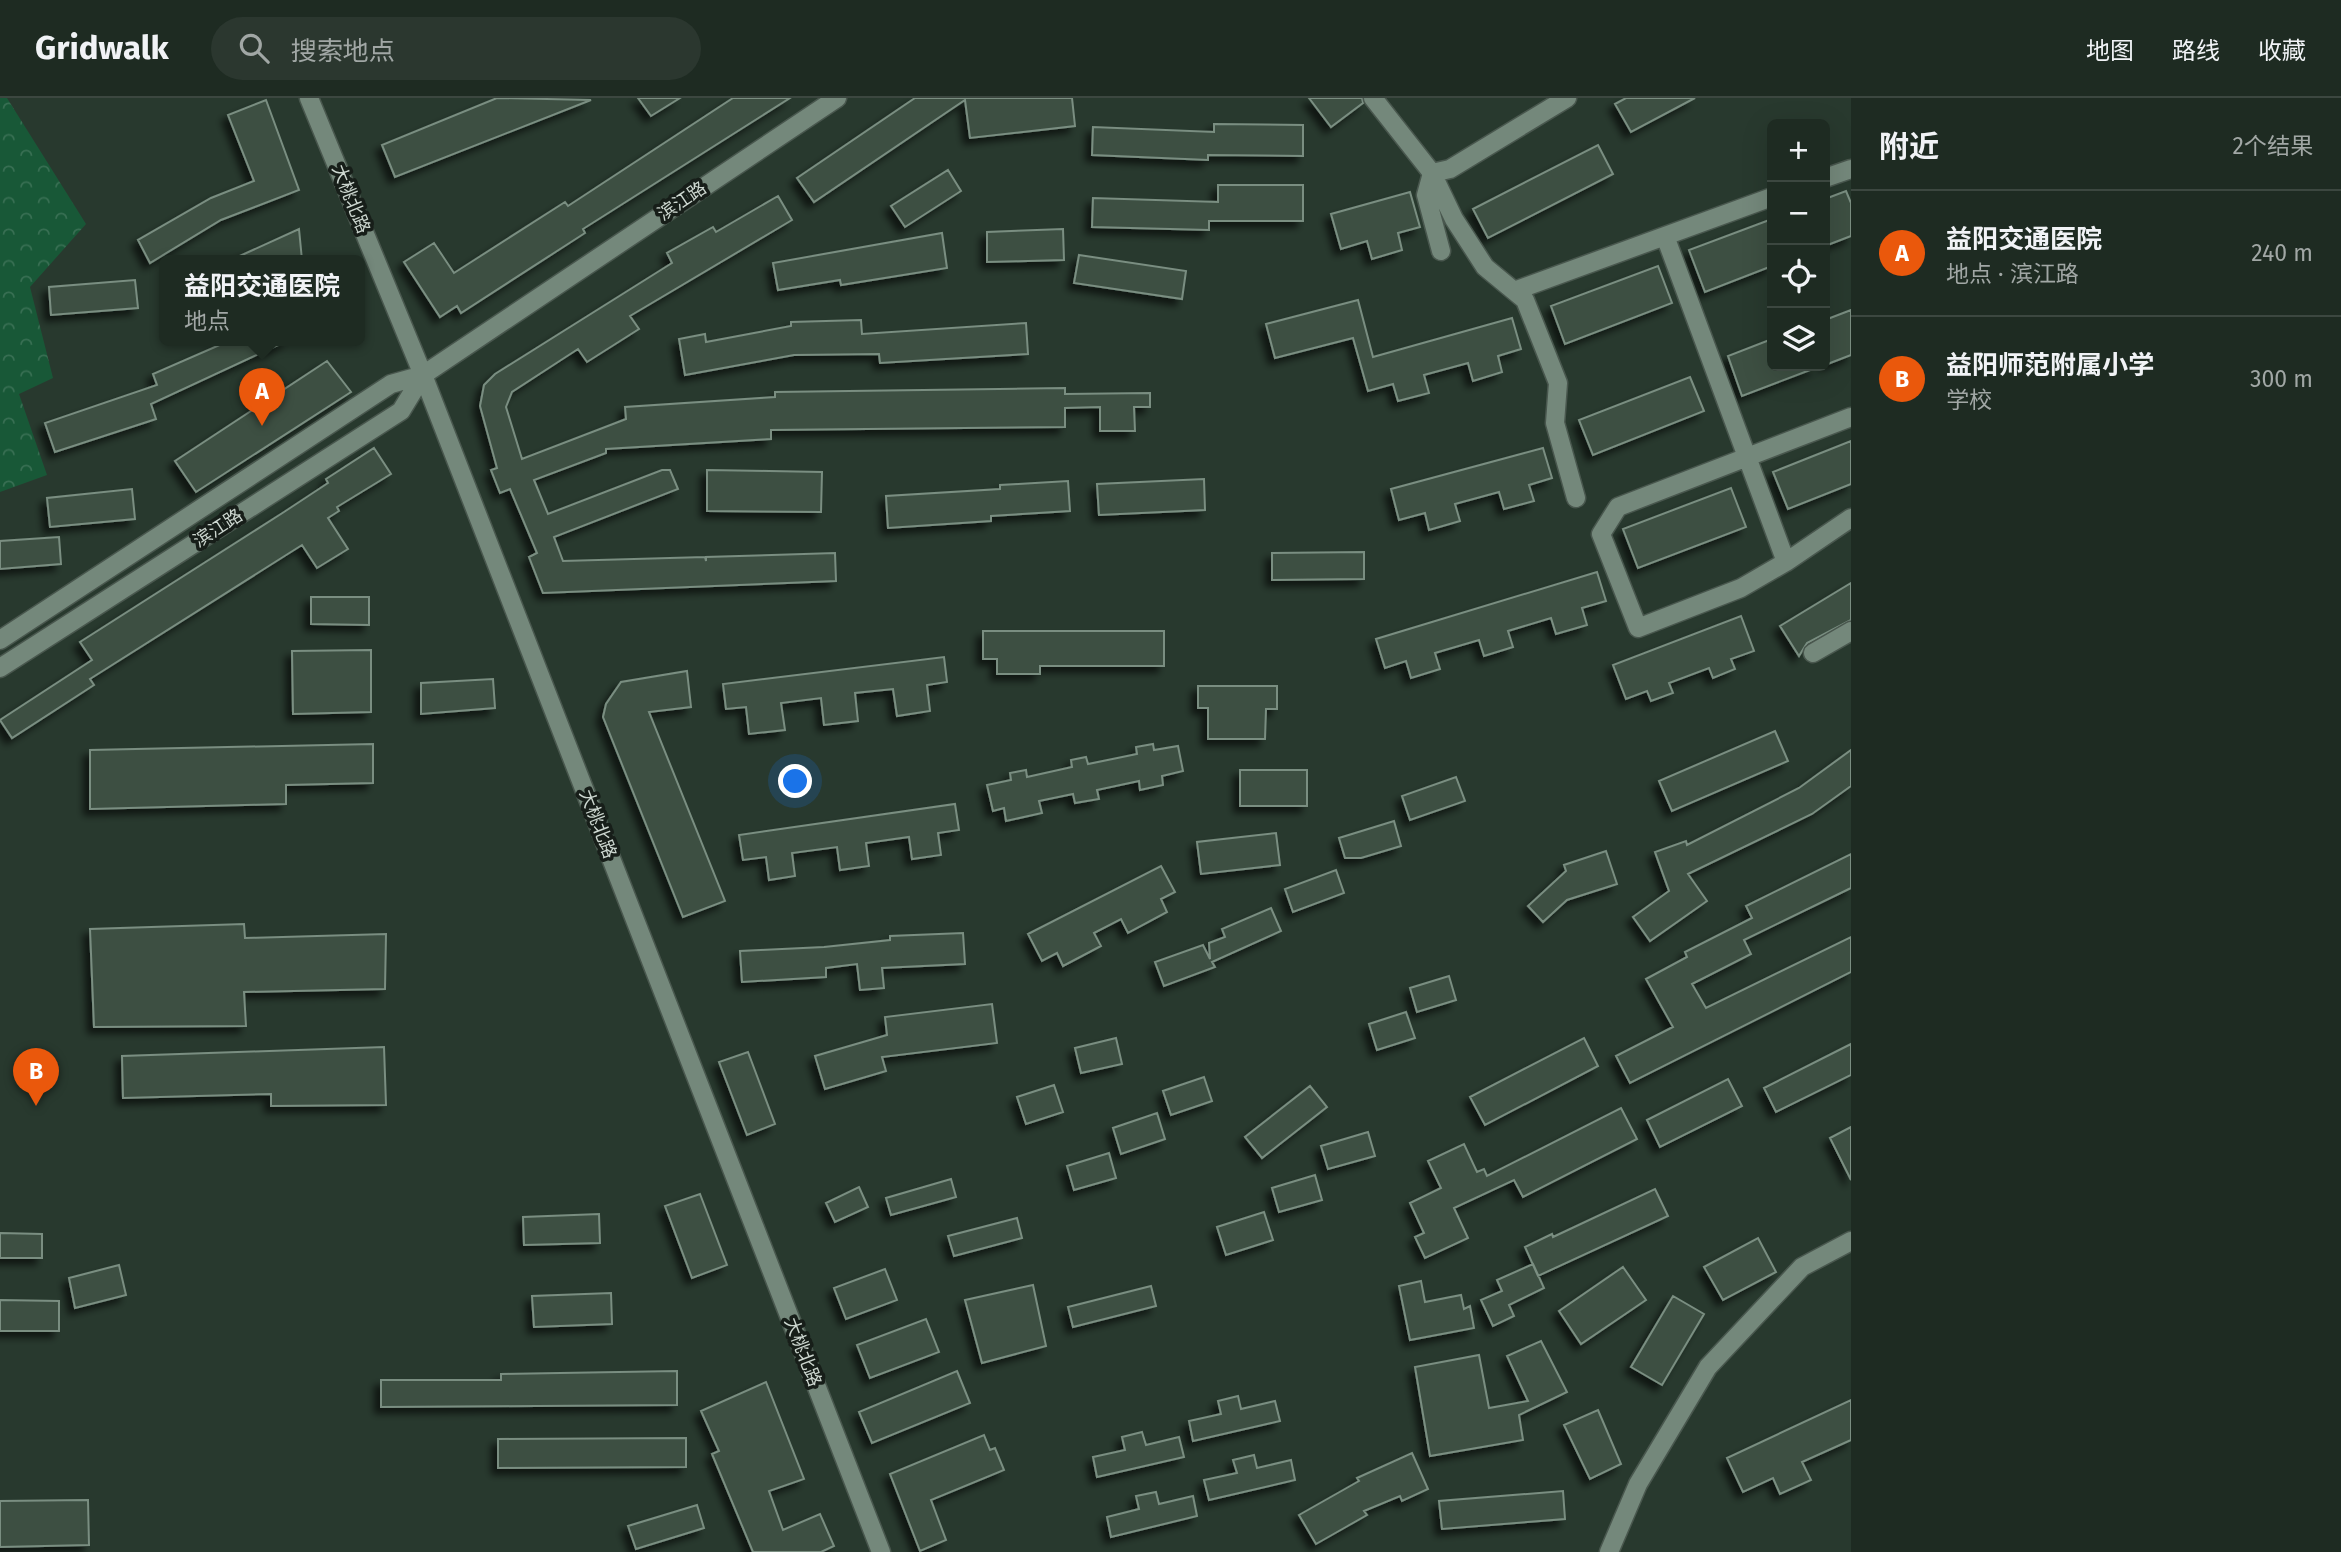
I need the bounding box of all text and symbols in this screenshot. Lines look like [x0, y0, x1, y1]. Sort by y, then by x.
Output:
search box [211, 17, 701, 80]
text: Gridwalk [35, 28, 169, 68]
icon: search [235, 29, 273, 67]
text: 搜索地点 [291, 36, 395, 67]
text: 地图 [2086, 37, 2134, 65]
text: 路线 [2172, 37, 2220, 65]
text: 收藏 [2258, 37, 2306, 65]
map controls [1767, 119, 1830, 371]
button: + [1767, 119, 1830, 182]
text: 附近 [1879, 129, 1939, 165]
text: 2个结果 [2233, 132, 2313, 160]
street label: 大桃北路 [327, 162, 375, 236]
street label: 滨江路 [653, 177, 711, 225]
button: − [1767, 182, 1830, 245]
text: 益阳交通医院 [1946, 224, 2102, 255]
text: A [1895, 239, 1909, 267]
text: 240 m [2251, 239, 2313, 267]
button: locate [1767, 245, 1830, 308]
popup [159, 255, 365, 346]
text: 地点 · 滨江路 [1946, 260, 2079, 288]
text: 益阳交通医院 [184, 271, 340, 302]
text: 地点 [184, 307, 230, 335]
button: layers [1767, 308, 1830, 371]
text: 益阳师范附属小学 [1946, 350, 2154, 381]
text: B [1895, 365, 1909, 393]
text: 300 m [2250, 365, 2313, 393]
pin: A [239, 368, 285, 426]
text: 学校 [1946, 386, 1992, 414]
street label: 滨江路 [189, 504, 247, 552]
your location [778, 764, 812, 798]
street label: 大桃北路 [575, 786, 621, 862]
pin: B [13, 1048, 59, 1106]
street label: 大桃北路 [780, 1314, 826, 1390]

